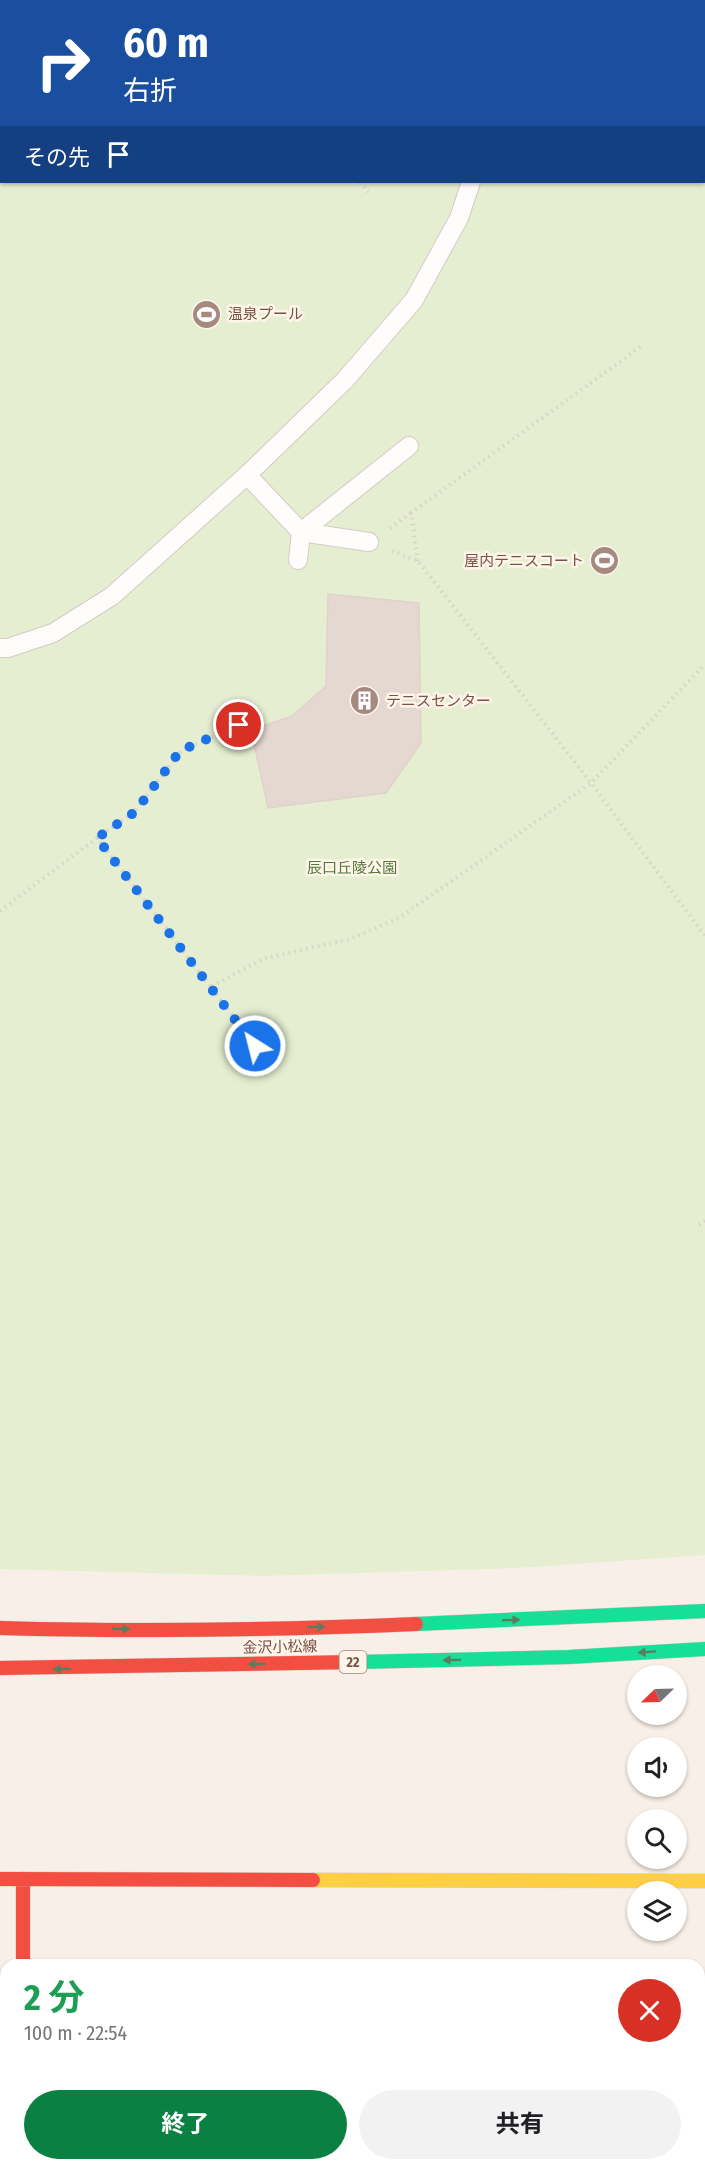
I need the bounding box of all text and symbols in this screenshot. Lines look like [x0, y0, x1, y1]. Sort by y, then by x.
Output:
text: 60 m [123, 18, 209, 68]
icon: right [24, 24, 102, 102]
text: 右折 [123, 75, 177, 107]
icon: arrive [102, 138, 135, 171]
text: その先 [24, 144, 90, 171]
sports icon: 温泉プール [191, 298, 223, 330]
place label: 温泉プール [228, 305, 303, 323]
sports icon: 屋内テニスコート [589, 545, 621, 577]
place label: 屋内テニスコート [464, 552, 584, 570]
building icon: テニスセンター [349, 685, 381, 717]
place label: テニスセンター [386, 692, 491, 710]
pin [213, 699, 264, 750]
icon: arrive [222, 708, 255, 741]
park label: 辰口丘陵公園 [307, 859, 397, 877]
position arrow [223, 1014, 287, 1078]
one-way arrow [502, 1616, 521, 1625]
one-way arrow [307, 1622, 326, 1632]
one-way arrow [112, 1624, 131, 1634]
street label: 金沢小松線 [242, 1637, 318, 1657]
one-way arrow [637, 1648, 656, 1657]
road number: 22 [340, 1651, 366, 1673]
one-way arrow [442, 1655, 461, 1665]
one-way arrow [247, 1660, 266, 1669]
one-way arrow [52, 1664, 71, 1674]
north arrow [627, 1665, 687, 1725]
map controls [627, 1665, 687, 1941]
button: sound [627, 1737, 687, 1797]
button: search [627, 1809, 687, 1869]
button: layers [627, 1881, 687, 1941]
text: 2 分 [24, 1976, 84, 2020]
button: close [618, 1979, 681, 2042]
text: 100 m · 22:54 [24, 2021, 127, 2045]
button: 終了 [24, 2090, 347, 2159]
button: 共有 [359, 2090, 681, 2159]

